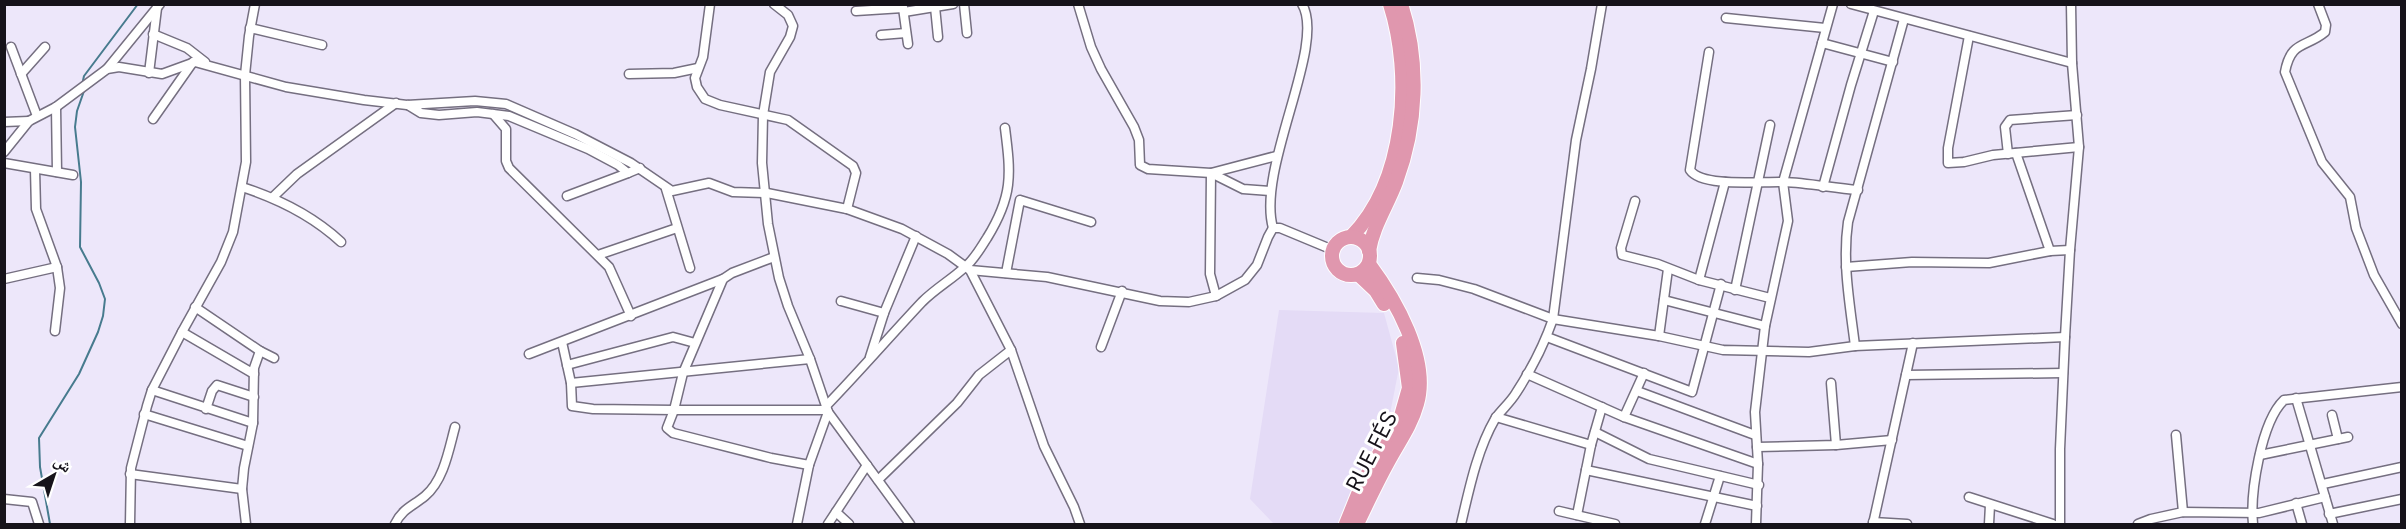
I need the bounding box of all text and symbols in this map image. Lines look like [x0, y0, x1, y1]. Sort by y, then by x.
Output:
street label: RUE FÉS [1340, 407, 1403, 496]
north arrow [24, 445, 84, 505]
text: ش [51, 451, 76, 476]

